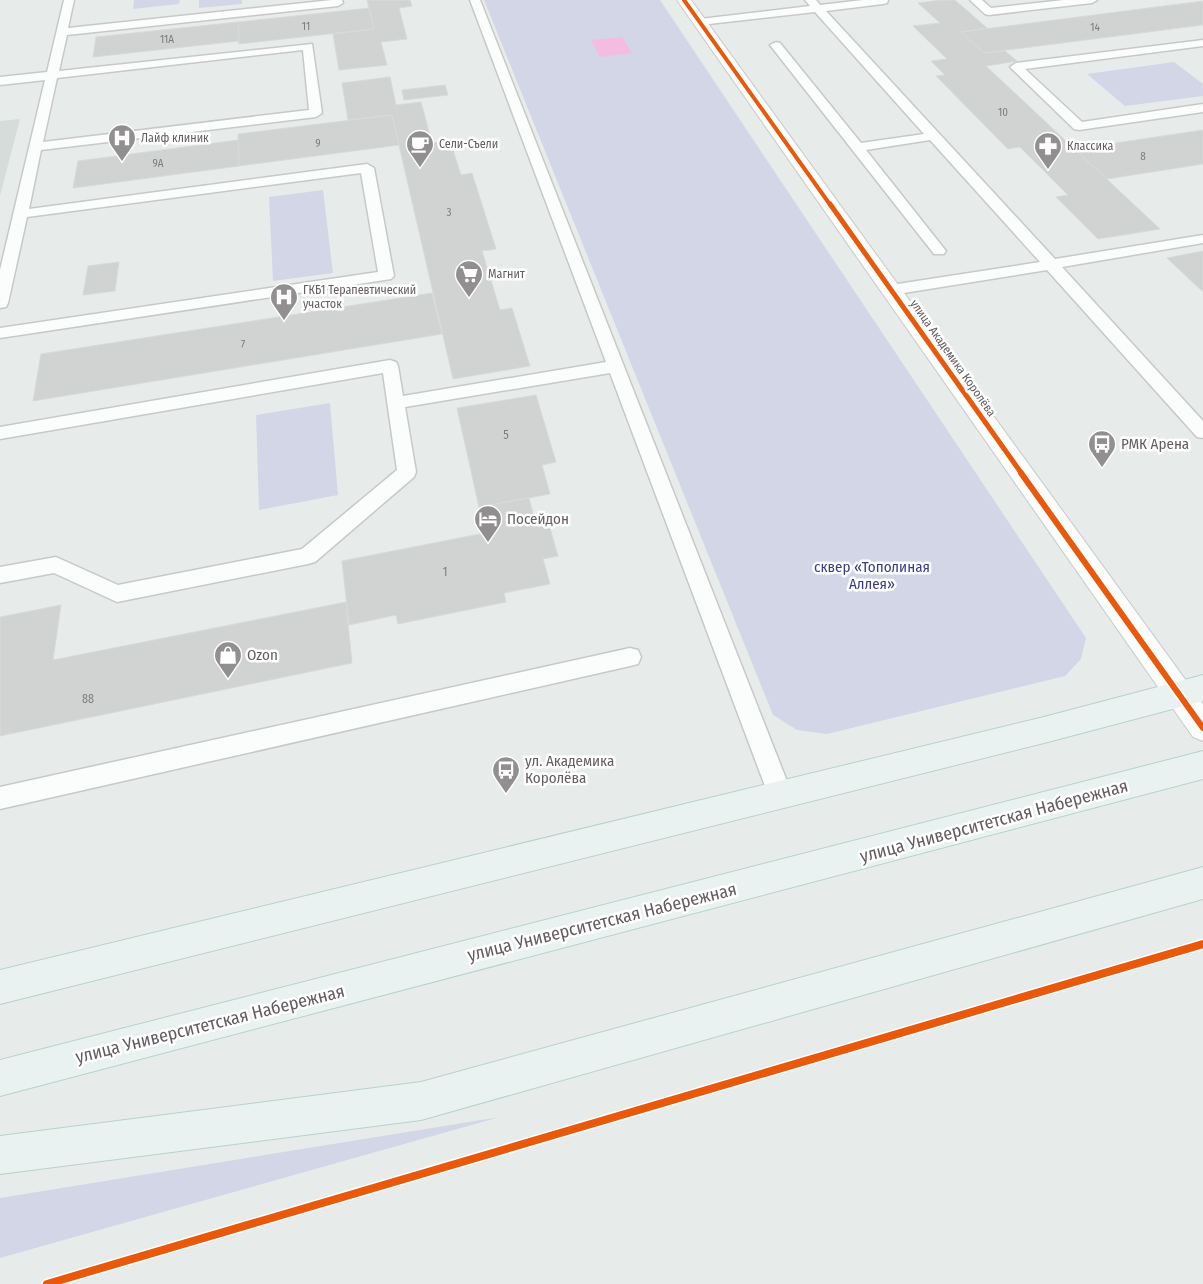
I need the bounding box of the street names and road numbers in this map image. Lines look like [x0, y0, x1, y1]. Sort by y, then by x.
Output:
street label: улица Академика Королёва [907, 297, 999, 419]
street label: улица Университетская Набережная [857, 775, 1131, 867]
street label: улица Университетская Набережная [465, 878, 739, 966]
street label: улица Университетская Набережная [73, 980, 347, 1068]

